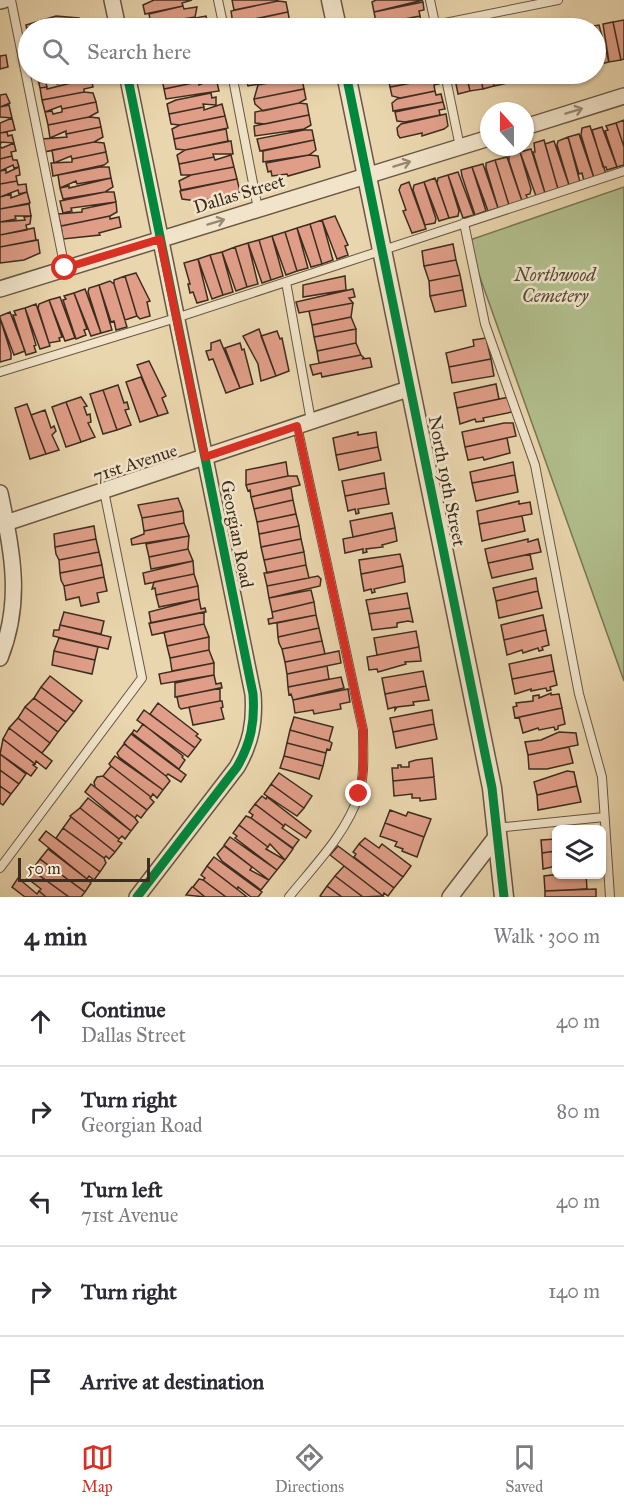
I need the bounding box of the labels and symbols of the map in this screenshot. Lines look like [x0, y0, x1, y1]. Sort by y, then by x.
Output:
north arrow [480, 102, 534, 156]
one-way arrow [565, 105, 584, 116]
one-way arrow [392, 158, 411, 169]
street label: Dallas Street [191, 170, 288, 218]
one-way arrow [206, 216, 225, 227]
route start [51, 254, 77, 280]
park label: Northwood Cemetery [513, 264, 597, 307]
street label: North 19th Street [424, 414, 471, 549]
street label: 71st Avenue [90, 439, 180, 487]
street label: Georgian Road [215, 478, 258, 590]
route end [345, 780, 371, 806]
scale bar [18, 855, 150, 882]

